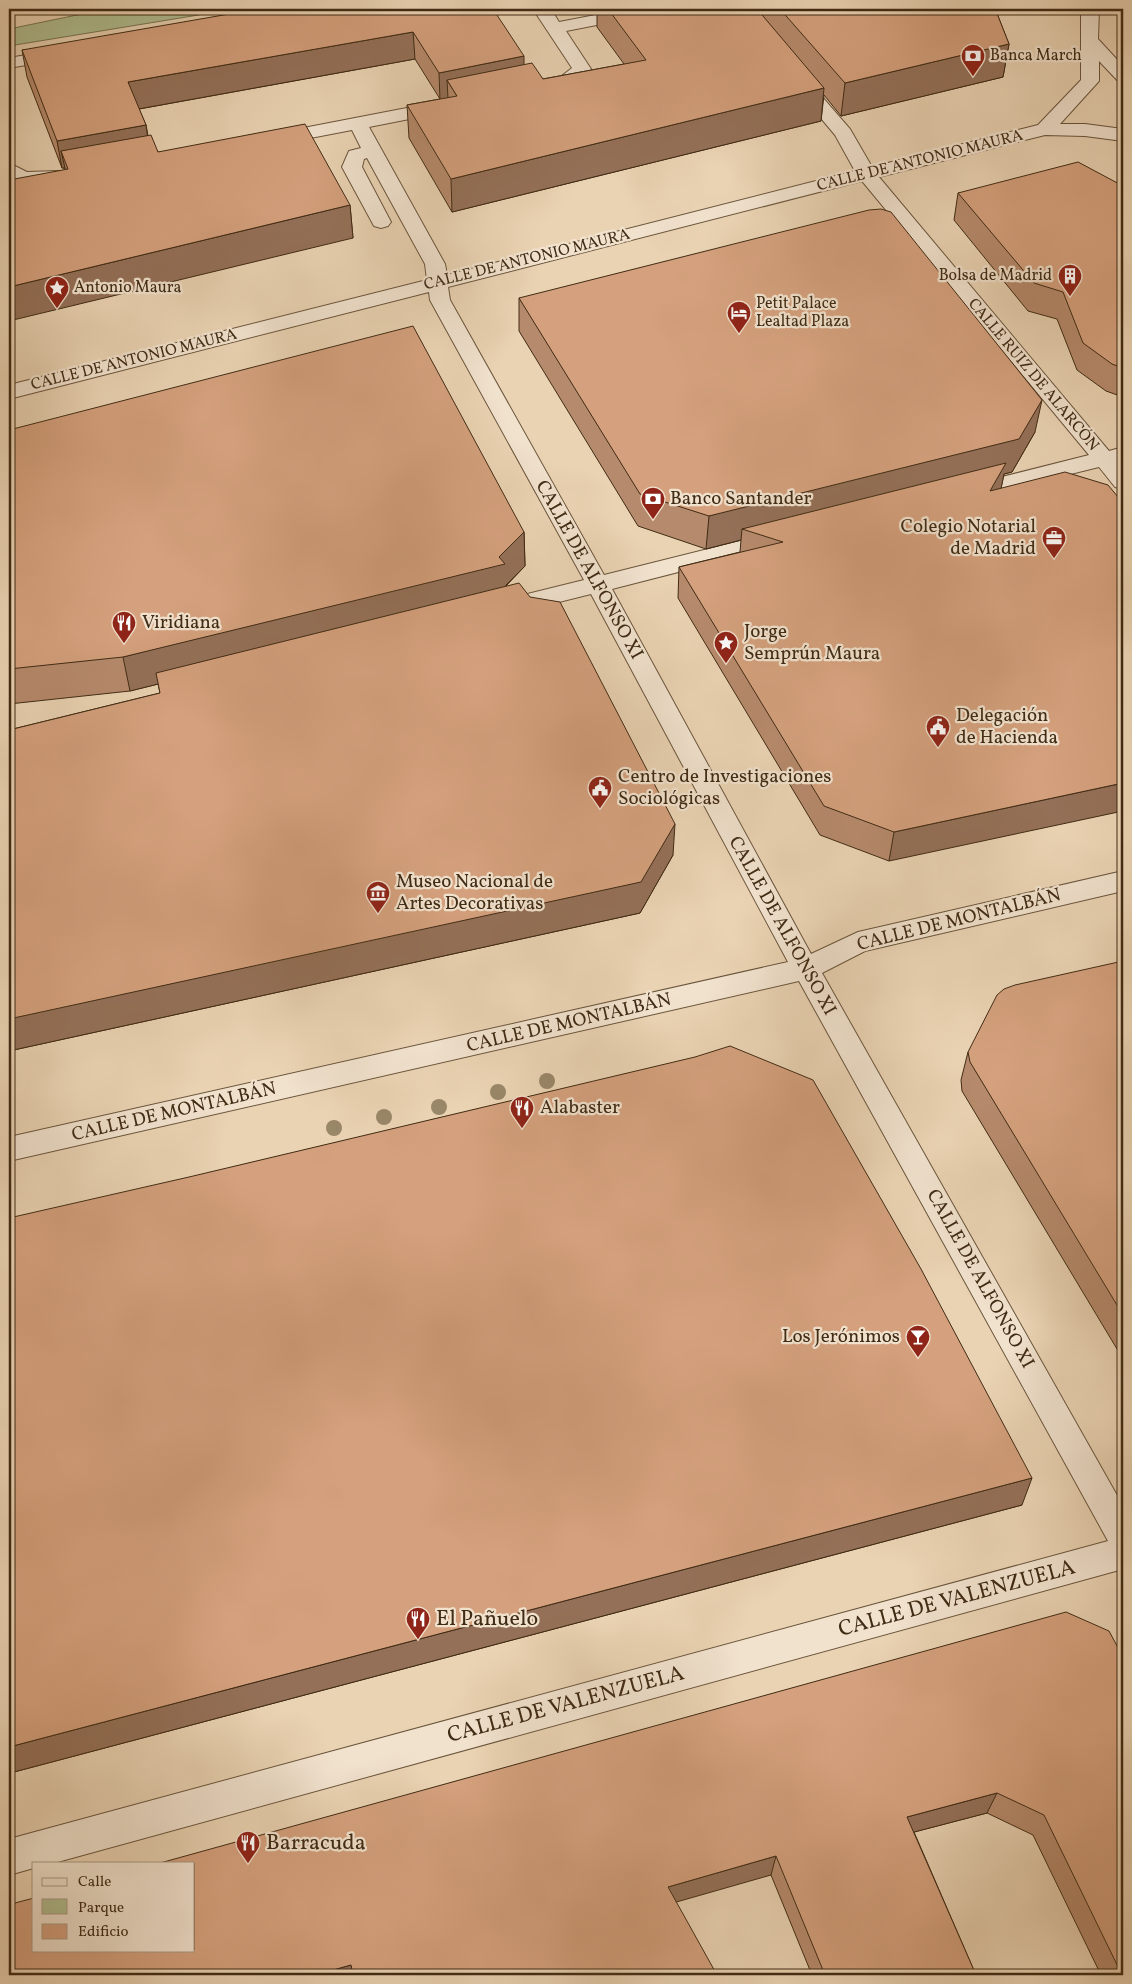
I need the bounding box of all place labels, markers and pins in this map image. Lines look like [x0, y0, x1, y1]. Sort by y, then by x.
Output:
bank icon: Banca March [960, 43, 986, 77]
place label: Banca March [990, 45, 1082, 67]
building icon: Bolsa de Madrid [1057, 263, 1083, 297]
place label: Bolsa de Madrid [939, 265, 1052, 287]
place icon: Antonio Maura [44, 275, 70, 309]
place label: Antonio Maura [74, 277, 181, 299]
place label: Petit Palace Lealtad Plaza [756, 293, 849, 333]
hotel icon: Petit Palace Lealtad Plaza [726, 300, 752, 334]
bank icon: Banco Santander [640, 486, 666, 520]
place label: Banco Santander [670, 486, 812, 512]
place label: Colegio Notarial de Madrid [900, 514, 1036, 562]
office icon: Colegio Notarial de Madrid [1041, 525, 1067, 559]
restaurant icon: Viridiana [111, 610, 137, 644]
place label: Viridiana [142, 610, 220, 636]
place label: Jorge Semprún Maura [744, 619, 880, 667]
place icon: Jorge Semprún Maura [713, 630, 739, 664]
place label: Delegación de Hacienda [956, 703, 1058, 751]
public building icon: Delegación de Hacienda [925, 714, 951, 748]
place label: Centro de Investigaciones Sociológicas [618, 764, 831, 812]
public building icon: Centro de Investigaciones Sociológicas [587, 775, 613, 809]
place label: Museo Nacional de Artes Decorativas [396, 869, 553, 917]
museum icon: Museo Nacional de Artes Decorativas [365, 880, 391, 914]
restaurant icon: Alabaster [509, 1095, 535, 1129]
place label: Alabaster [540, 1095, 620, 1121]
place label: Los Jerónimos [782, 1324, 900, 1350]
bar icon: Los Jerónimos [905, 1324, 931, 1358]
place label: El Pañuelo [436, 1604, 538, 1635]
restaurant icon: El Pañuelo [405, 1606, 431, 1640]
place label: Barracuda [266, 1828, 366, 1859]
restaurant icon: Barracuda [235, 1830, 261, 1864]

